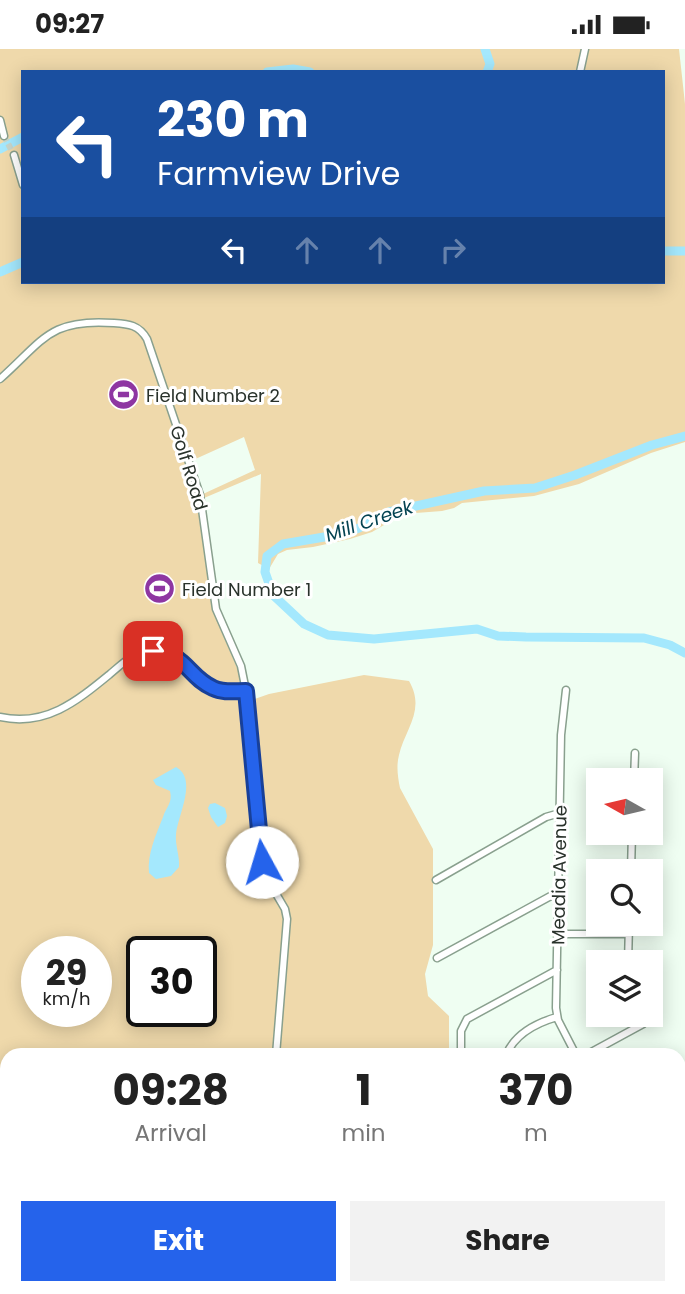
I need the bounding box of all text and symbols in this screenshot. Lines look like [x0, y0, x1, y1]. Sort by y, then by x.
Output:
text: 09:27 [35, 6, 104, 42]
text: 230 m [157, 86, 309, 154]
icon: left [42, 98, 133, 189]
text: Farmview Drive [157, 151, 400, 196]
icon: left [215, 231, 253, 269]
icon: ahead [288, 231, 326, 269]
icon: ahead [361, 231, 399, 269]
icon: right [434, 231, 472, 269]
sports icon: Field Number 2 [106, 378, 140, 412]
place label: Field Number 2 [146, 383, 280, 408]
street label: Golf Road [164, 423, 214, 513]
water label: Mill Creek [322, 493, 418, 549]
sports icon: Field Number 1 [142, 572, 176, 606]
place label: Field Number 1 [182, 577, 311, 602]
pin [123, 621, 183, 681]
icon: arrive [134, 632, 172, 670]
north arrow [586, 768, 663, 845]
map controls [586, 768, 663, 1027]
street label: Meadia Avenue [545, 805, 573, 945]
position arrow [225, 825, 299, 899]
button: search [586, 859, 663, 936]
speed limit sign: 30 [126, 936, 217, 1027]
text: 29 [46, 948, 87, 997]
button: layers [586, 950, 663, 1027]
text: km/h [43, 986, 90, 1011]
text: 09:28 [113, 1061, 229, 1120]
text: 1 [356, 1061, 371, 1120]
text: 370 [498, 1061, 573, 1120]
text: Arrival [135, 1117, 207, 1149]
text: min [342, 1117, 386, 1149]
text: m [524, 1117, 548, 1149]
button: Exit [21, 1201, 336, 1281]
button: Share [350, 1201, 665, 1281]

